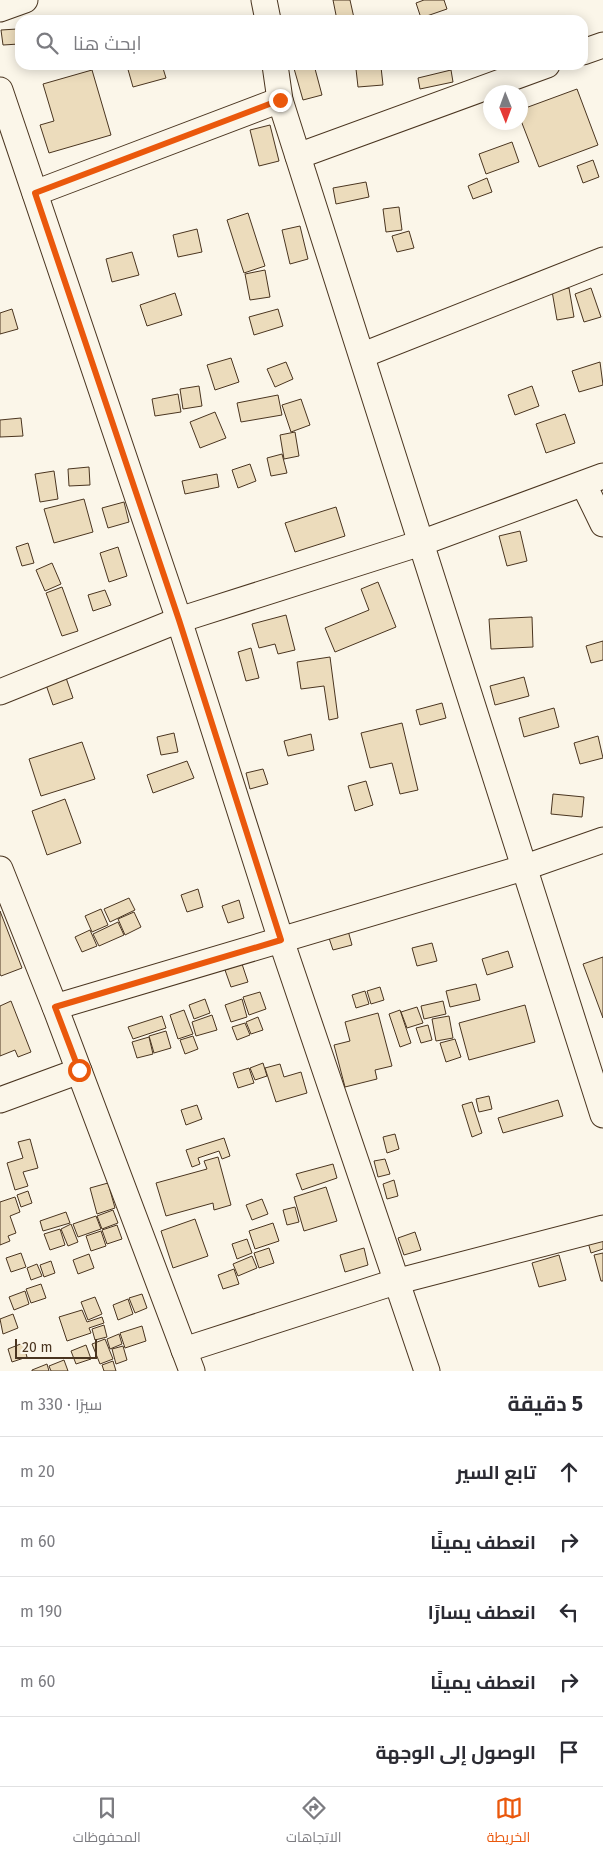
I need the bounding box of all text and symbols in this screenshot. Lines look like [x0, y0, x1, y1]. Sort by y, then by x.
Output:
search box [15, 15, 588, 70]
icon: search [33, 29, 61, 57]
text: ابحث هنا [73, 32, 142, 55]
north arrow [483, 85, 528, 130]
route end [269, 89, 292, 112]
route start [68, 1059, 91, 1082]
scale bar [15, 1336, 98, 1359]
text: 20 m [22, 1339, 52, 1356]
text: 5 دقيقة [507, 1391, 583, 1417]
text: سيرًا · 330 m [20, 1395, 102, 1414]
icon: ahead [555, 1458, 583, 1486]
text: تابع السير [456, 1461, 536, 1484]
text: 20 m [20, 1462, 55, 1481]
icon: right [555, 1528, 583, 1556]
text: انعطف يمينًا [430, 1531, 536, 1554]
text: 60 m [20, 1532, 55, 1551]
icon: left [555, 1598, 583, 1626]
text: انعطف يسارًا [428, 1601, 536, 1624]
text: 190 m [20, 1602, 62, 1621]
icon: right [555, 1668, 583, 1696]
text: انعطف يمينًا [430, 1671, 536, 1694]
text: 60 m [20, 1672, 55, 1691]
icon: arrive [555, 1738, 583, 1766]
text: الوصول إلى الوجهة [376, 1741, 536, 1764]
tab: المحفوظات [73, 1794, 141, 1850]
tab: الاتجاهات [286, 1794, 341, 1850]
tab: الخريطة [487, 1794, 530, 1850]

